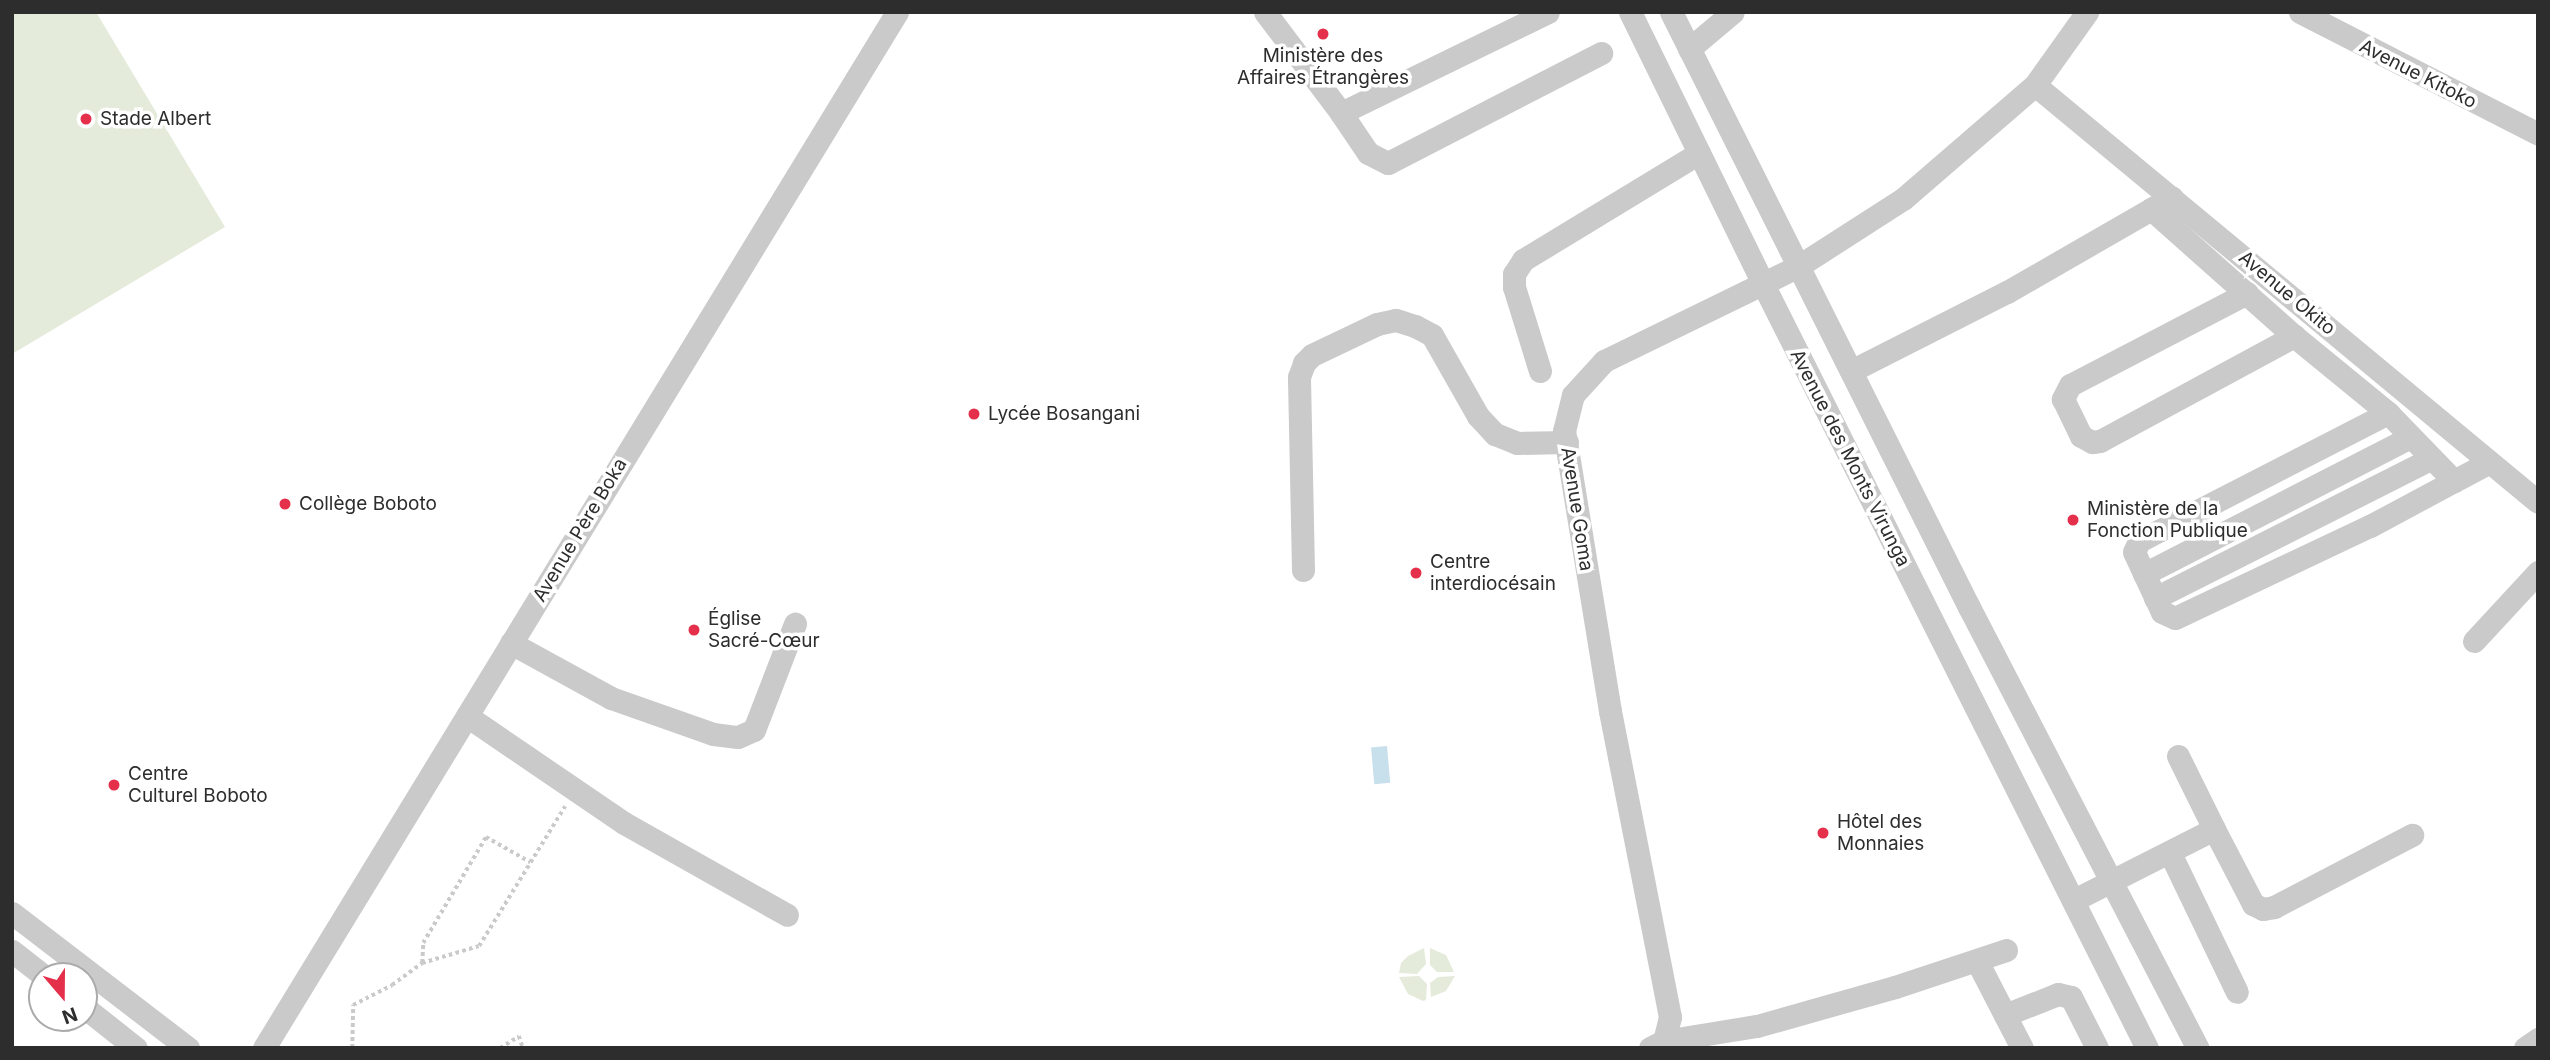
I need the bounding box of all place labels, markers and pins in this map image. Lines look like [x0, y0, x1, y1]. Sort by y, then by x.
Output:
marker: Ministère des Affaires Étrangères [1315, 26, 1331, 42]
place label: Ministère des Affaires Étrangères [1237, 45, 1409, 89]
place label: Stade Albert [100, 108, 211, 130]
marker: Stade Albert [78, 111, 94, 127]
place label: Lycée Bosangani [988, 403, 1140, 425]
marker: Lycée Bosangani [966, 406, 982, 422]
place label: Collège Boboto [299, 493, 437, 515]
marker: Collège Boboto [277, 496, 293, 512]
place label: Ministère de la Fonction Publique [2087, 498, 2248, 542]
marker: Ministère de la Fonction Publique [2065, 512, 2081, 528]
place label: Centre interdiocésain [1430, 551, 1556, 595]
marker: Centre interdiocésain [1408, 565, 1424, 581]
place label: Église Sacré-Cœur [708, 608, 820, 652]
marker: Église Sacré-Cœur [686, 622, 702, 638]
place label: Centre Culturel Boboto [128, 763, 268, 807]
marker: Centre Culturel Boboto [106, 777, 122, 793]
place label: Hôtel des Monnaies [1837, 811, 1924, 855]
marker: Hôtel des Monnaies [1815, 825, 1831, 841]

